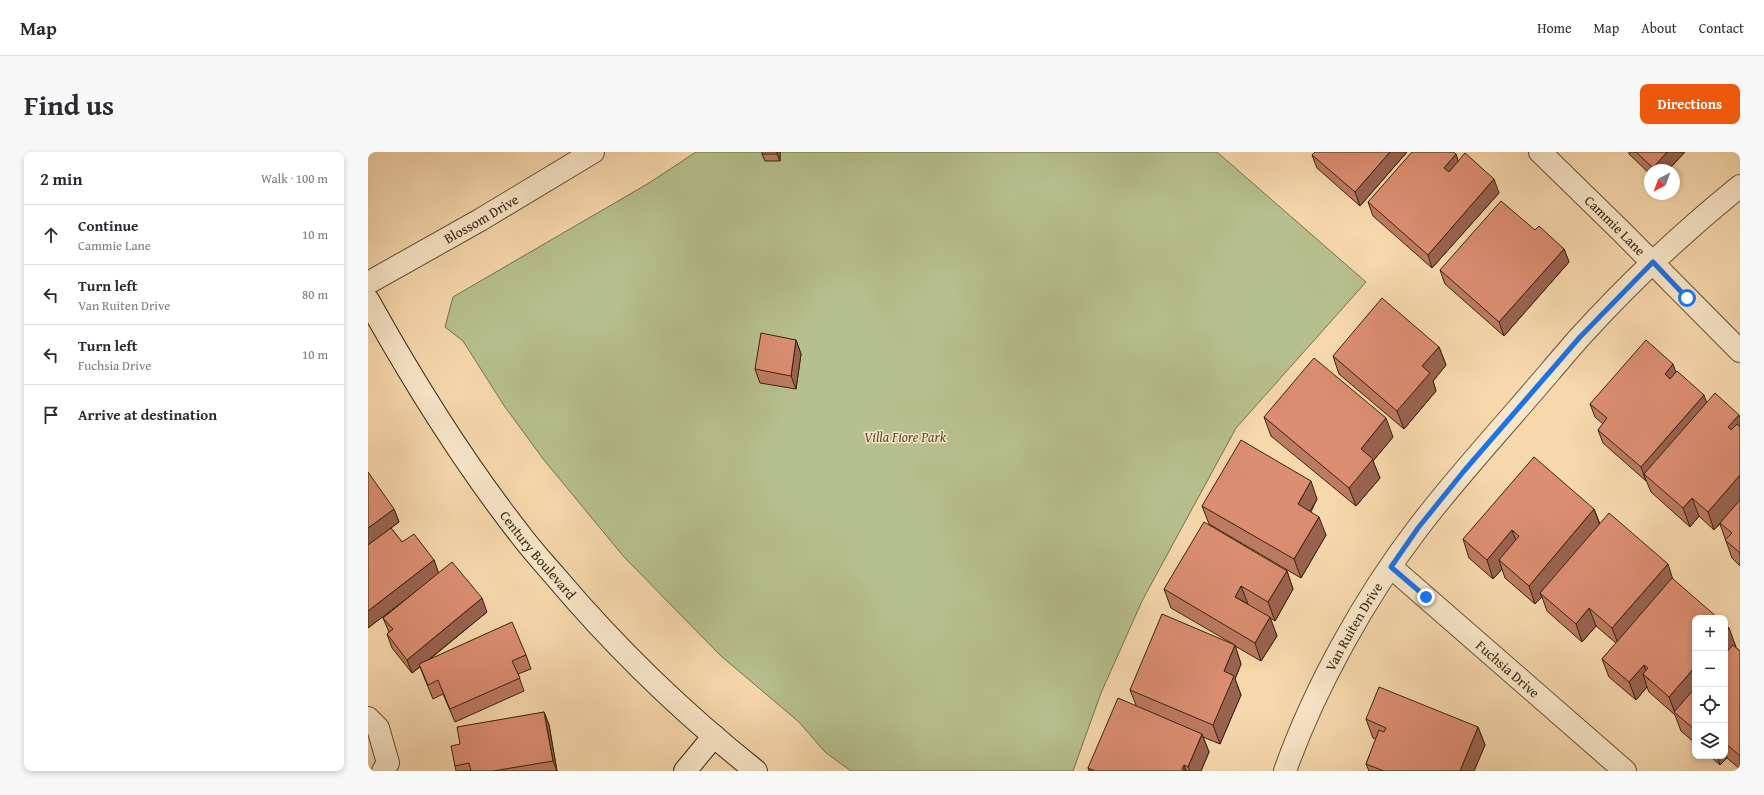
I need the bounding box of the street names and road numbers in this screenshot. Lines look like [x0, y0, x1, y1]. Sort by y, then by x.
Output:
street label: Blossom Drive [440, 189, 522, 248]
street label: Cammie Lane [1580, 191, 1650, 260]
street label: Century Boulevard [495, 506, 581, 604]
street label: Van Ruiten Drive [1320, 578, 1387, 675]
street label: Fuchsia Drive [1472, 635, 1544, 703]

